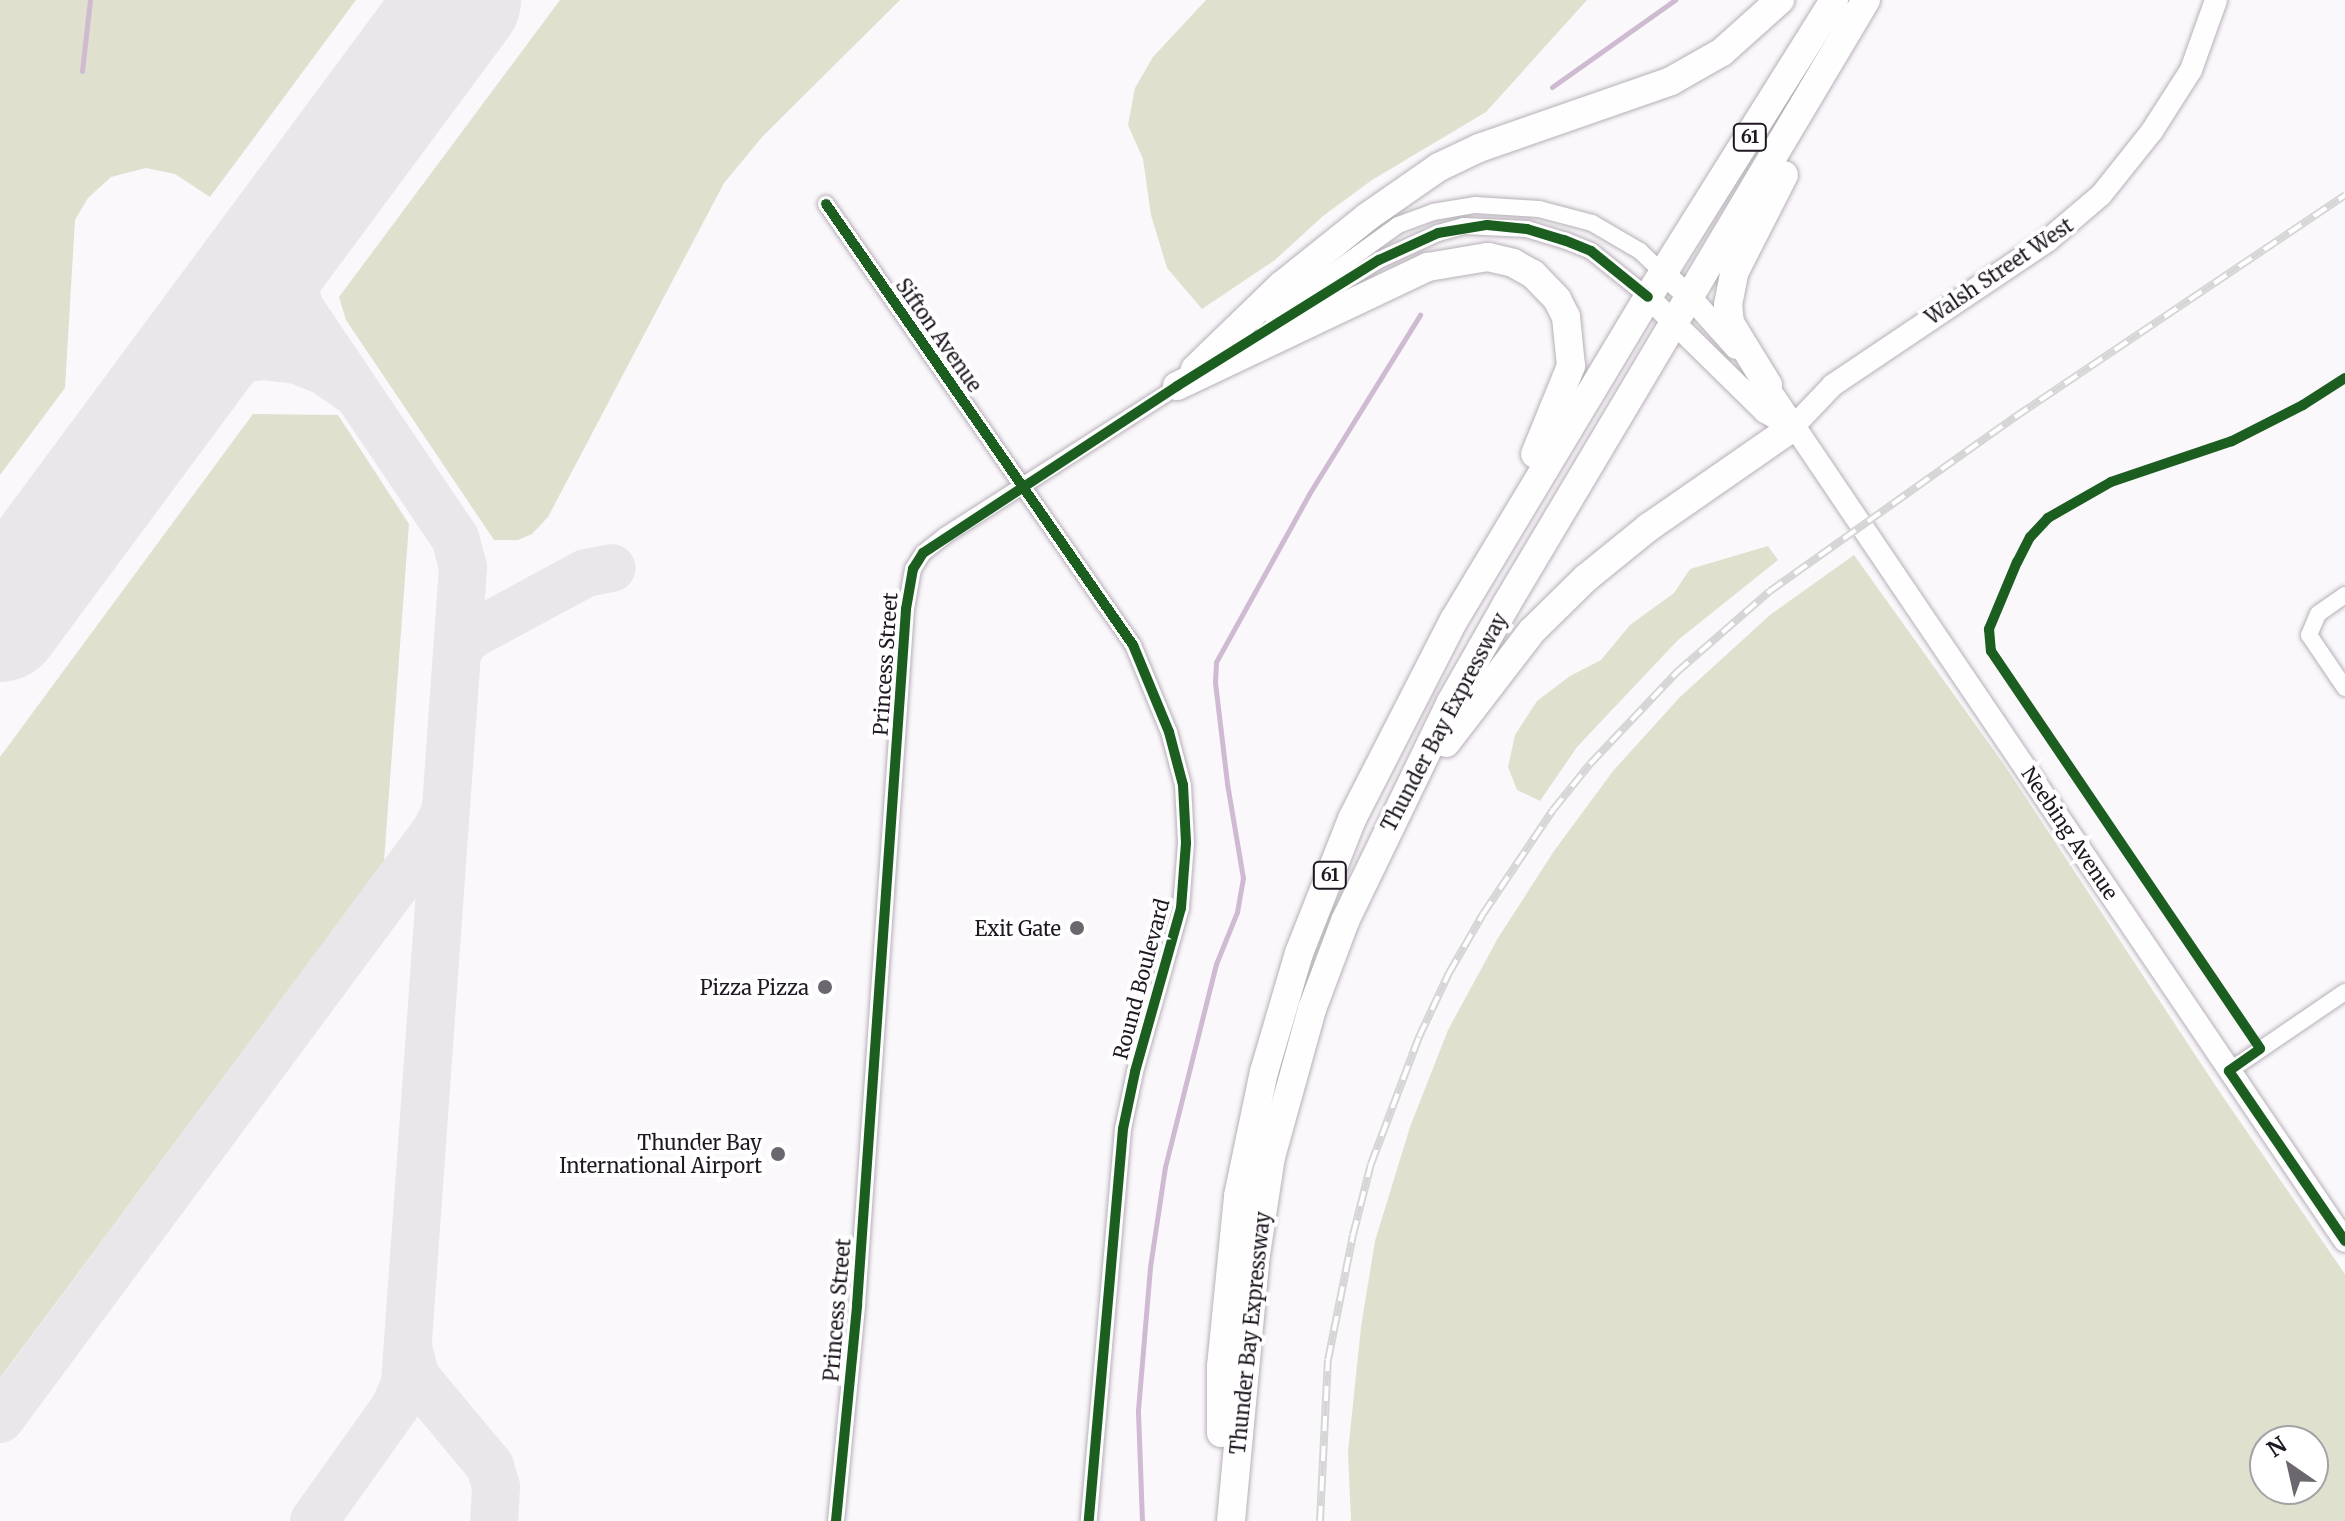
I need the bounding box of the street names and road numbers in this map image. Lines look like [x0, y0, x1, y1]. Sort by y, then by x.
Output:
road number: 61 [1732, 123, 1768, 151]
street label: Walsh Street West [1921, 213, 2077, 329]
street label: Sifton Avenue [891, 274, 987, 396]
street label: Princess Street [868, 592, 902, 736]
street label: Thunder Bay Expressway [1376, 609, 1512, 835]
street label: Neebing Avenue [2017, 762, 2123, 904]
road number: 61 [1312, 861, 1348, 889]
street label: Round Boulevard [1108, 896, 1174, 1062]
street label: Thunder Bay Expressway [1225, 1210, 1275, 1456]
street label: Princess Street [819, 1237, 855, 1383]

